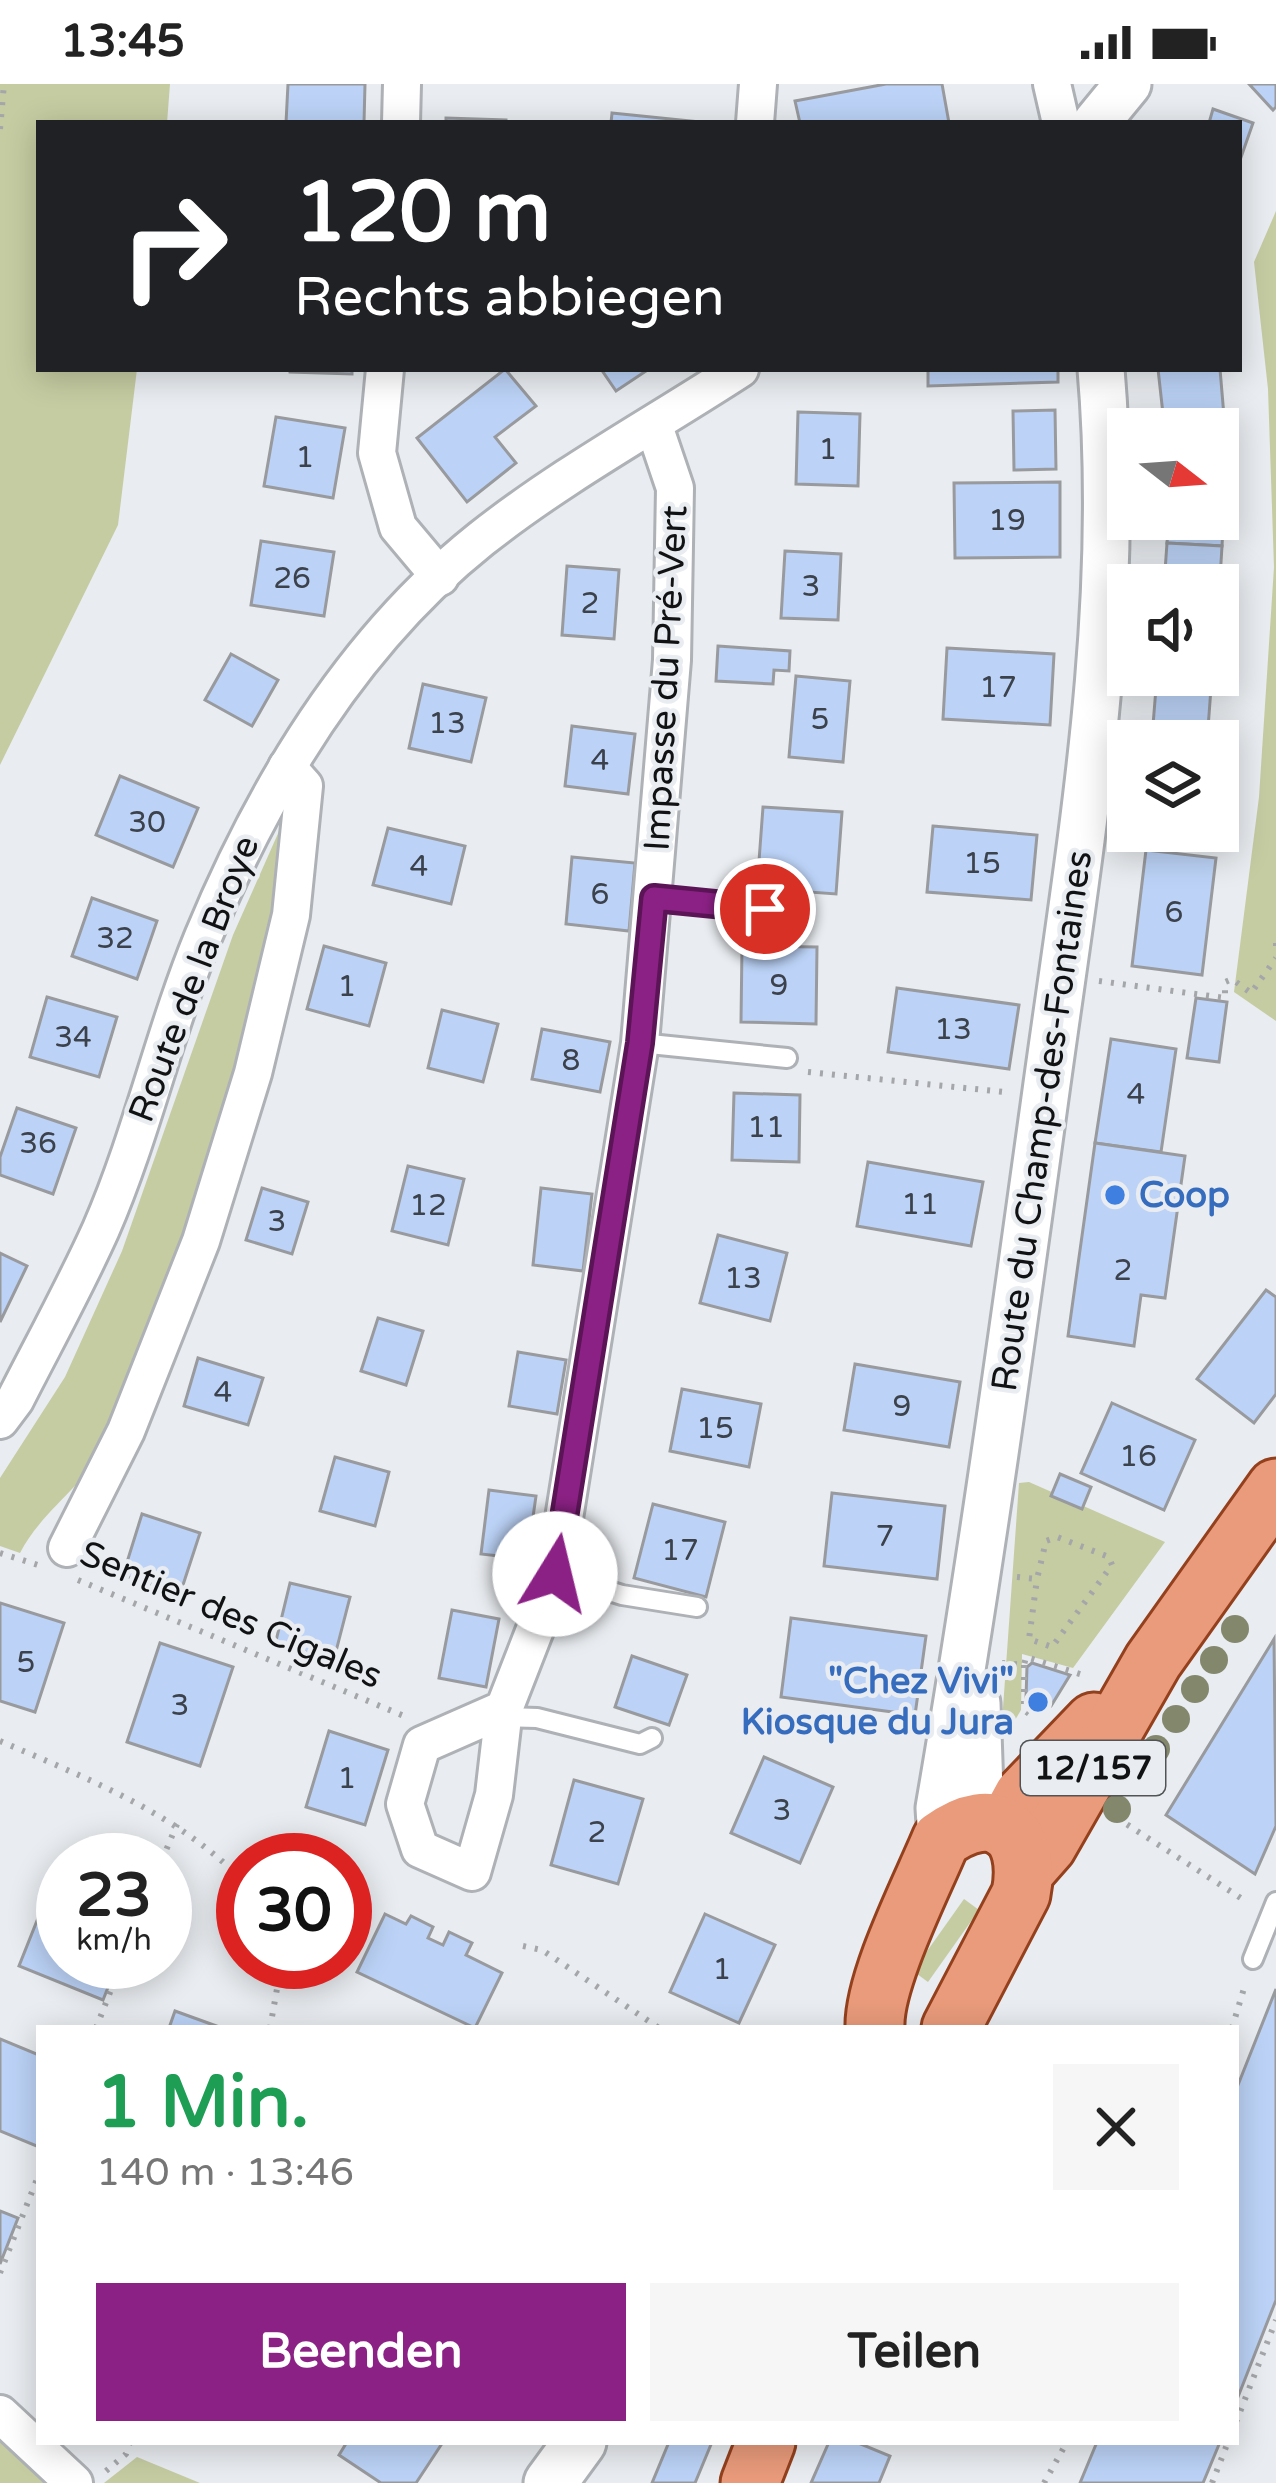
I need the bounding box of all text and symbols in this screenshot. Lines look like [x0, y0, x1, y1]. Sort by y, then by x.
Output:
text: 13:45 [60, 15, 185, 69]
text: 120 m [294, 163, 551, 264]
icon: right [96, 168, 252, 324]
text: Rechts abbiegen [294, 265, 725, 330]
north arrow [1107, 408, 1239, 540]
map controls [1107, 408, 1239, 852]
house number: 1 [819, 431, 837, 468]
house number: 1 [296, 439, 314, 476]
house number: 19 [988, 502, 1026, 539]
street label: Impasse du Pré-Vert [635, 504, 697, 852]
house number: 26 [273, 560, 311, 597]
button: sound [1107, 564, 1239, 696]
house number: 3 [802, 568, 820, 605]
house number: 2 [581, 585, 599, 622]
house number: 17 [979, 669, 1017, 706]
house number: 5 [811, 701, 829, 738]
house number: 13 [428, 705, 466, 742]
button: layers [1107, 720, 1239, 852]
house number: 4 [591, 742, 609, 779]
house number: 30 [128, 804, 166, 841]
street label: Route de la Broye [120, 830, 268, 1128]
house number: 15 [963, 845, 1001, 882]
house number: 4 [410, 848, 428, 885]
street label: Route du Champ-des-Fontaines [983, 848, 1101, 1394]
pin [714, 858, 816, 960]
house number: 6 [591, 876, 609, 913]
icon: arrive [732, 876, 798, 942]
house number: 6 [1165, 894, 1183, 931]
house number: 32 [96, 920, 134, 957]
house number: 9 [770, 967, 788, 1004]
house number: 1 [338, 968, 356, 1005]
house number: 13 [934, 1011, 972, 1048]
house number: 34 [54, 1019, 92, 1056]
house number: 8 [562, 1042, 580, 1079]
house number: 4 [1127, 1076, 1145, 1113]
house number: 11 [747, 1109, 785, 1146]
house number: 36 [19, 1125, 57, 1162]
place label: Coop [1139, 1174, 1230, 1217]
marker: Coop [1102, 1182, 1128, 1208]
house number: 11 [901, 1186, 939, 1223]
house number: 12 [409, 1187, 447, 1224]
house number: 3 [268, 1203, 286, 1240]
house number: 2 [1114, 1252, 1132, 1289]
house number: 13 [724, 1260, 762, 1297]
house number: 4 [214, 1374, 232, 1411]
house number: 9 [893, 1388, 911, 1425]
house number: 15 [696, 1410, 734, 1447]
house number: 16 [1119, 1438, 1157, 1475]
position arrow [492, 1511, 618, 1637]
house number: 7 [876, 1518, 894, 1555]
street label: Sentier des Cigales [74, 1532, 388, 1698]
house number: 17 [661, 1532, 699, 1569]
house number: 5 [17, 1644, 35, 1681]
place label: "Chez Vivi" Kiosque du Jura [741, 1660, 1014, 1744]
house number: 3 [171, 1687, 189, 1724]
marker: "Chez Vivi" Kiosque du Jura [1025, 1689, 1051, 1715]
road number: 12/157 [1021, 1741, 1165, 1795]
house number: 1 [338, 1760, 356, 1797]
house number: 3 [773, 1792, 791, 1829]
house number: 2 [588, 1814, 606, 1851]
speed limit sign: 30 [216, 1833, 372, 1989]
text: 23 [76, 1860, 152, 1932]
text: km/h [76, 1922, 152, 1959]
house number: 1 [713, 1951, 731, 1988]
text: 1 Min. [96, 2060, 309, 2147]
button: close [1053, 2064, 1179, 2190]
text: 140 m · 13:46 [96, 2149, 354, 2196]
button: Beenden [96, 2283, 626, 2421]
button: Teilen [650, 2283, 1179, 2421]

